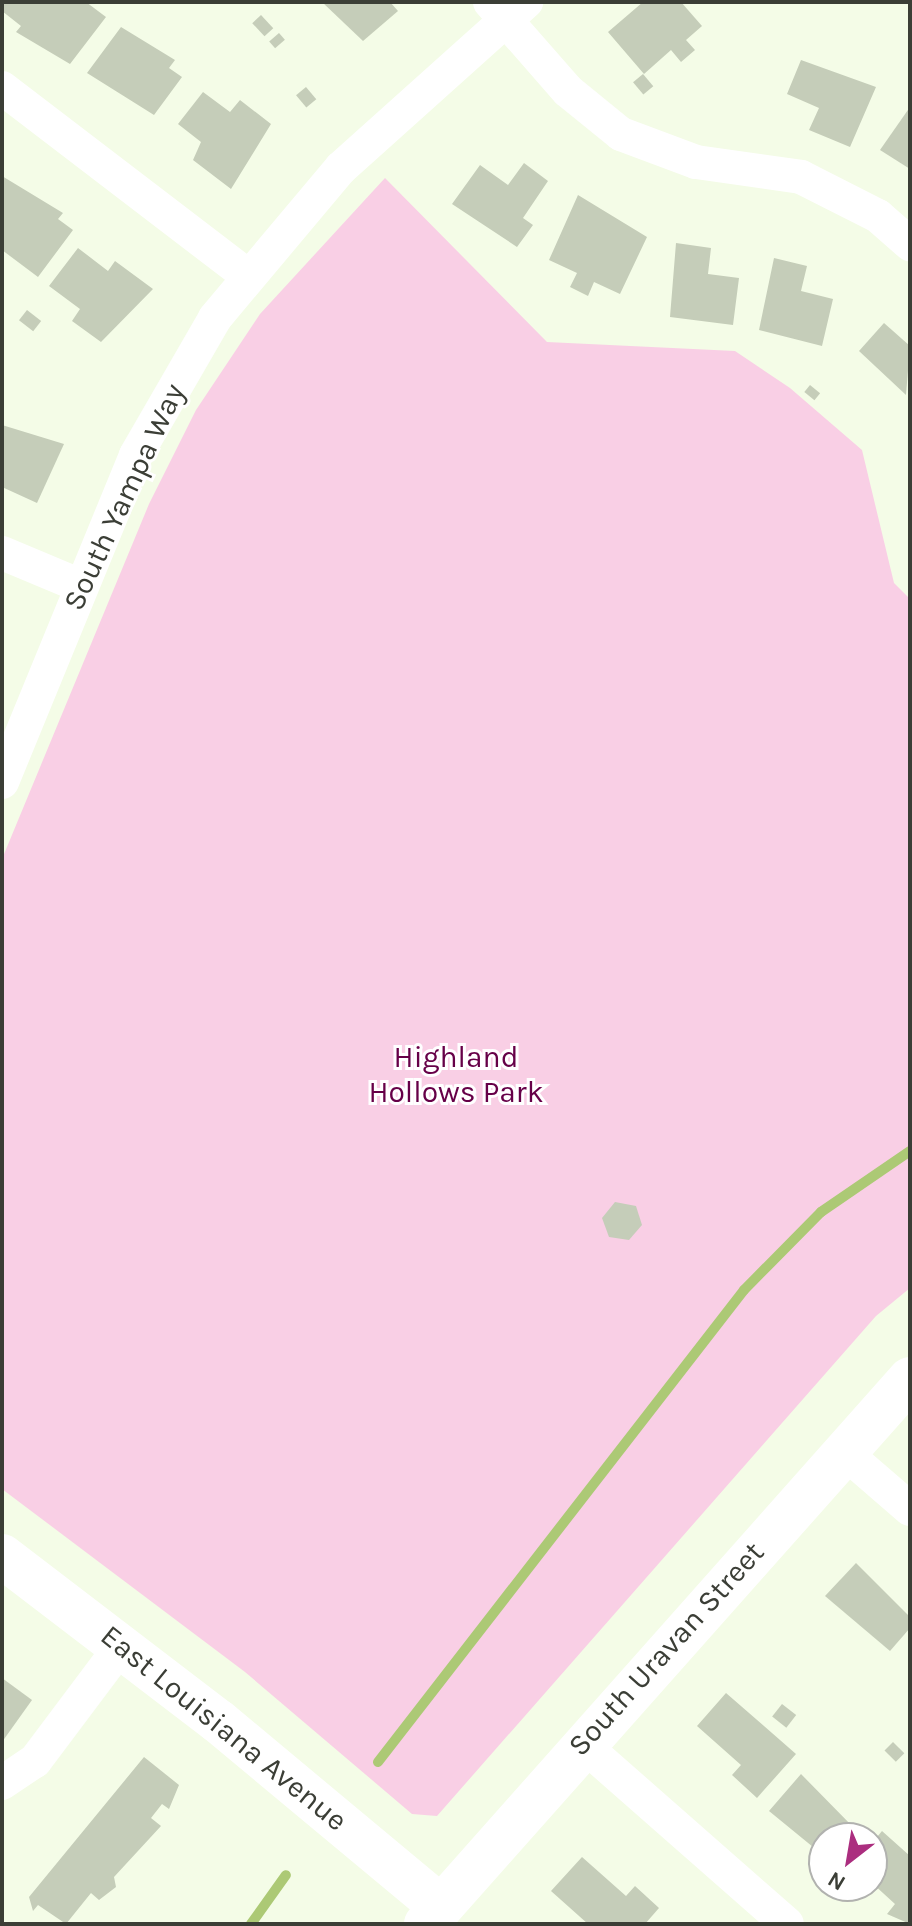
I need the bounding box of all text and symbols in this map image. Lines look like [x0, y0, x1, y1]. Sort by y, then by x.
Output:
street label: South Yampa Way [56, 378, 192, 616]
park label: Highland Hollows Park [368, 1039, 544, 1110]
street label: South Uravan Street [561, 1535, 771, 1763]
street label: East Louisiana Avenue [93, 1617, 355, 1839]
north arrow [808, 1822, 888, 1902]
text: N [823, 1866, 850, 1896]

